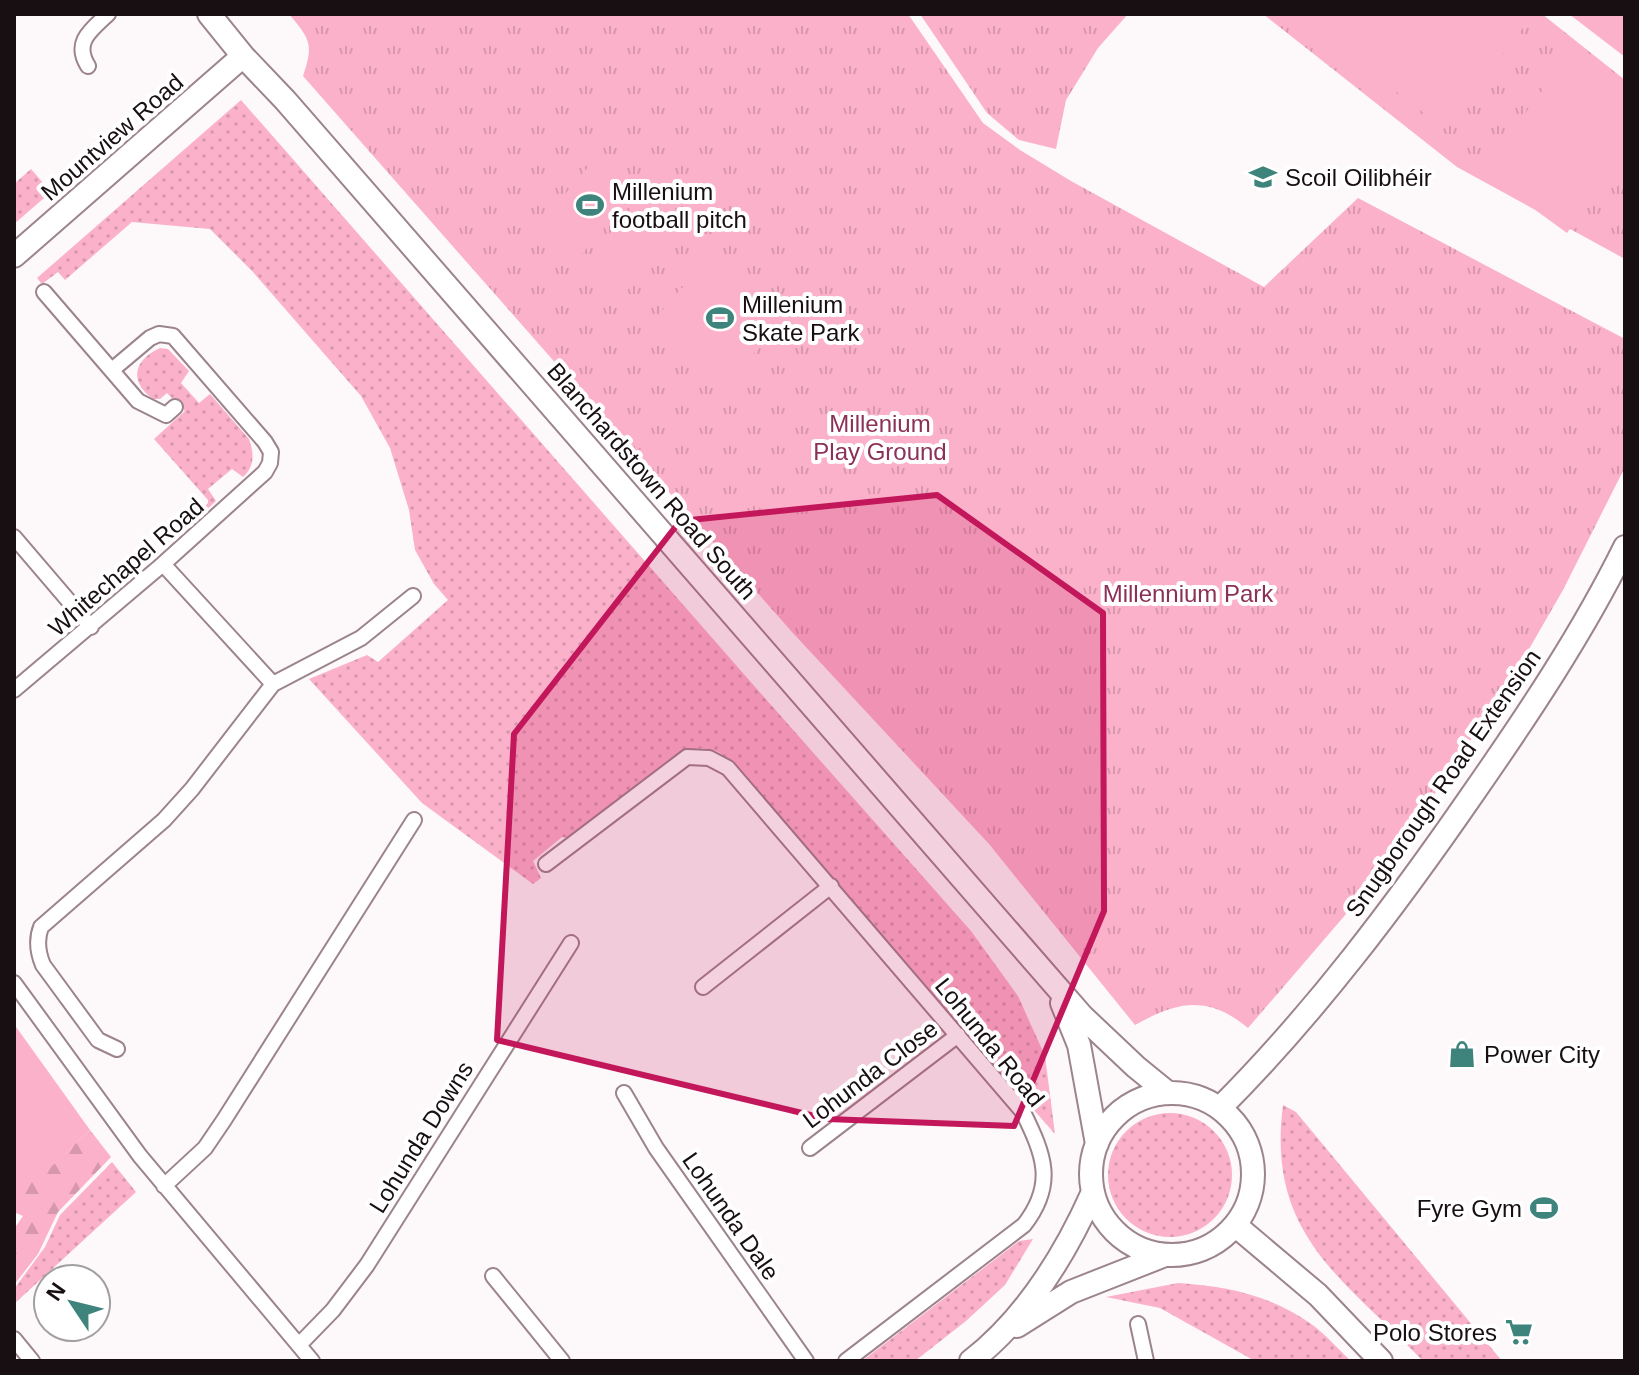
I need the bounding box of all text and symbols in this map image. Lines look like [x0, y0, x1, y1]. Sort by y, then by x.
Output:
street label: Mountview Road [36, 68, 188, 206]
school or university icon: Scoil Oilibhéir [1248, 162, 1278, 192]
place label: Scoil Oilibhéir [1285, 164, 1432, 191]
place label: Millenium football pitch [612, 178, 747, 233]
sports icon: Millenium football pitch [575, 190, 605, 220]
place label: Millenium Skate Park [742, 291, 860, 346]
sports icon: Millenium Skate Park [705, 303, 735, 333]
street label: Blanchardstown Road South [542, 357, 762, 605]
park label: Millenium Play Ground [813, 410, 947, 465]
street label: Whitechapel Road [43, 492, 209, 642]
park label: Millennium Park [1103, 580, 1274, 607]
street label: Snugborough Road Extension [1340, 644, 1546, 922]
street label: Lohunda Road [930, 972, 1050, 1112]
street label: Lohunda Close [797, 1015, 943, 1133]
shop icon: Power City [1447, 1039, 1477, 1069]
place label: Power City [1484, 1041, 1600, 1068]
street label: Lohunda Downs [364, 1056, 478, 1218]
street label: Lohunda Dale [677, 1147, 785, 1285]
sports icon: Fyre Gym [1529, 1193, 1559, 1223]
place label: Fyre Gym [1417, 1195, 1522, 1222]
north arrow [32, 1263, 112, 1343]
text: N [41, 1278, 71, 1305]
supermarket icon: Polo Stores [1504, 1317, 1534, 1347]
place label: Polo Stores [1373, 1319, 1497, 1346]

